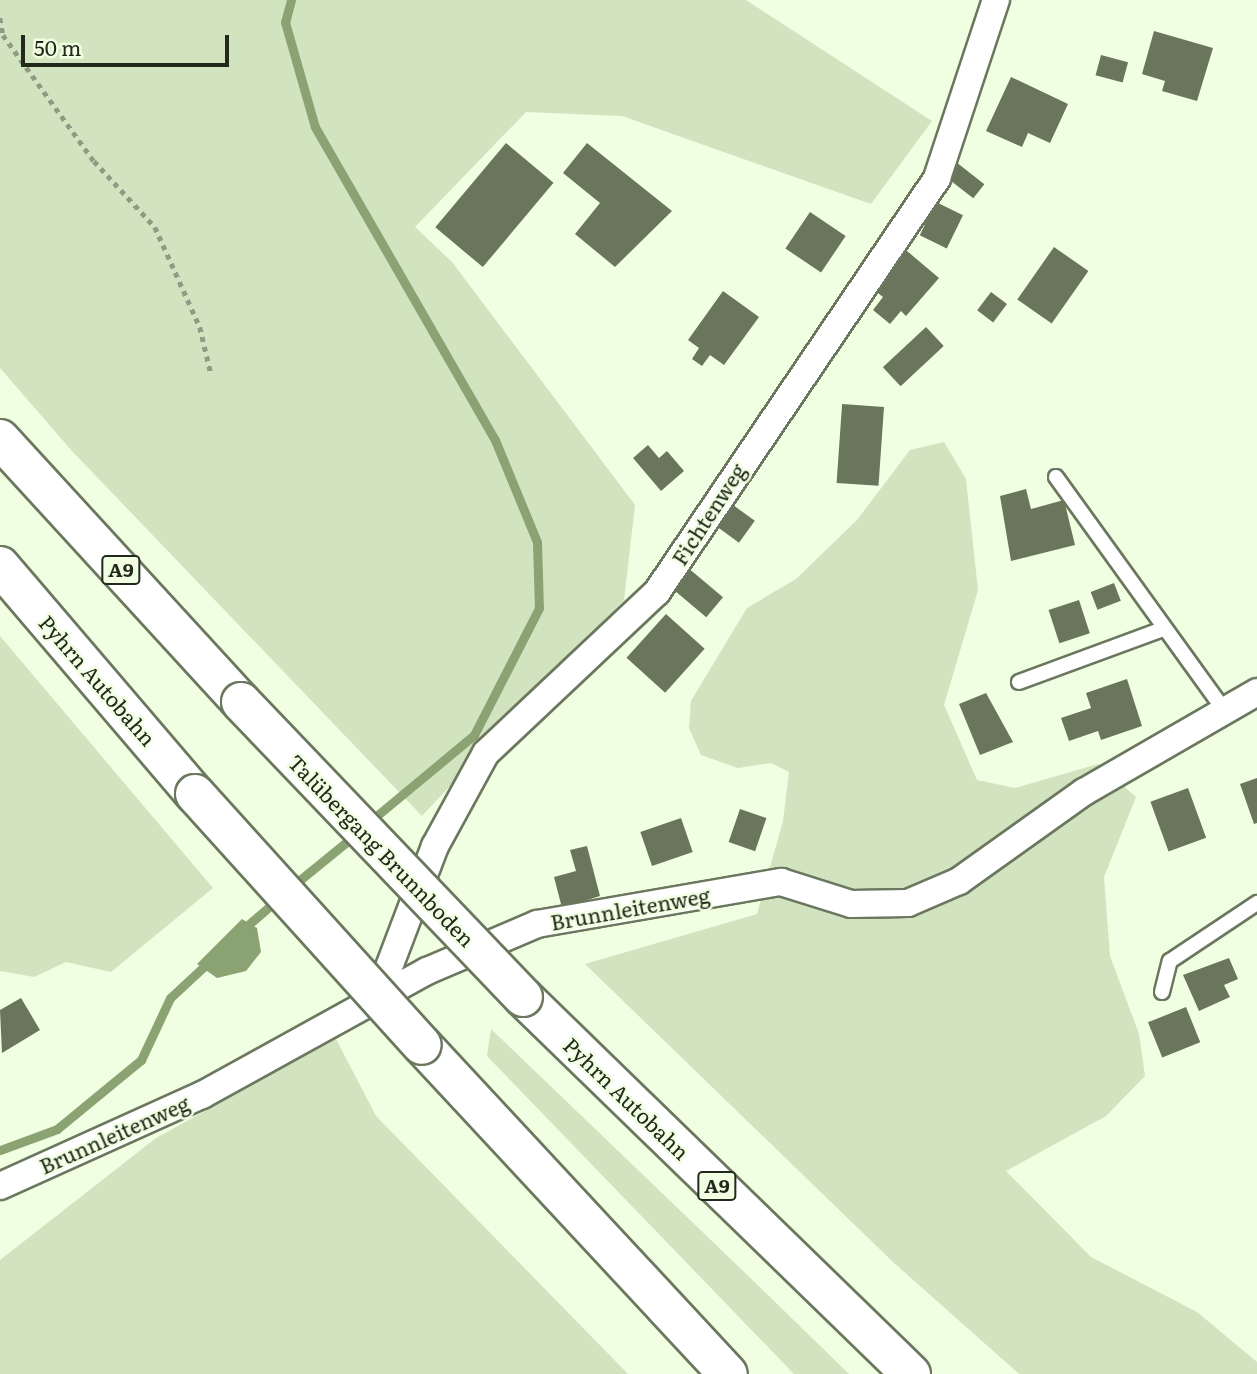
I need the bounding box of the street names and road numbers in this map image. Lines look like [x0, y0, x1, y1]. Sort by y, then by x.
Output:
street label: Fichtenweg [666, 459, 750, 569]
road number: A9 [100, 554, 142, 586]
street label: Pyhrn Autobahn [34, 610, 162, 750]
street label: Talübergang Brunnboden [284, 749, 480, 951]
street label: Brunnleitenweg [548, 882, 712, 934]
street label: Pyhrn Autobahn [559, 1032, 695, 1164]
street label: Brunnleitenweg [35, 1090, 193, 1178]
road number: A9 [696, 1170, 738, 1202]

